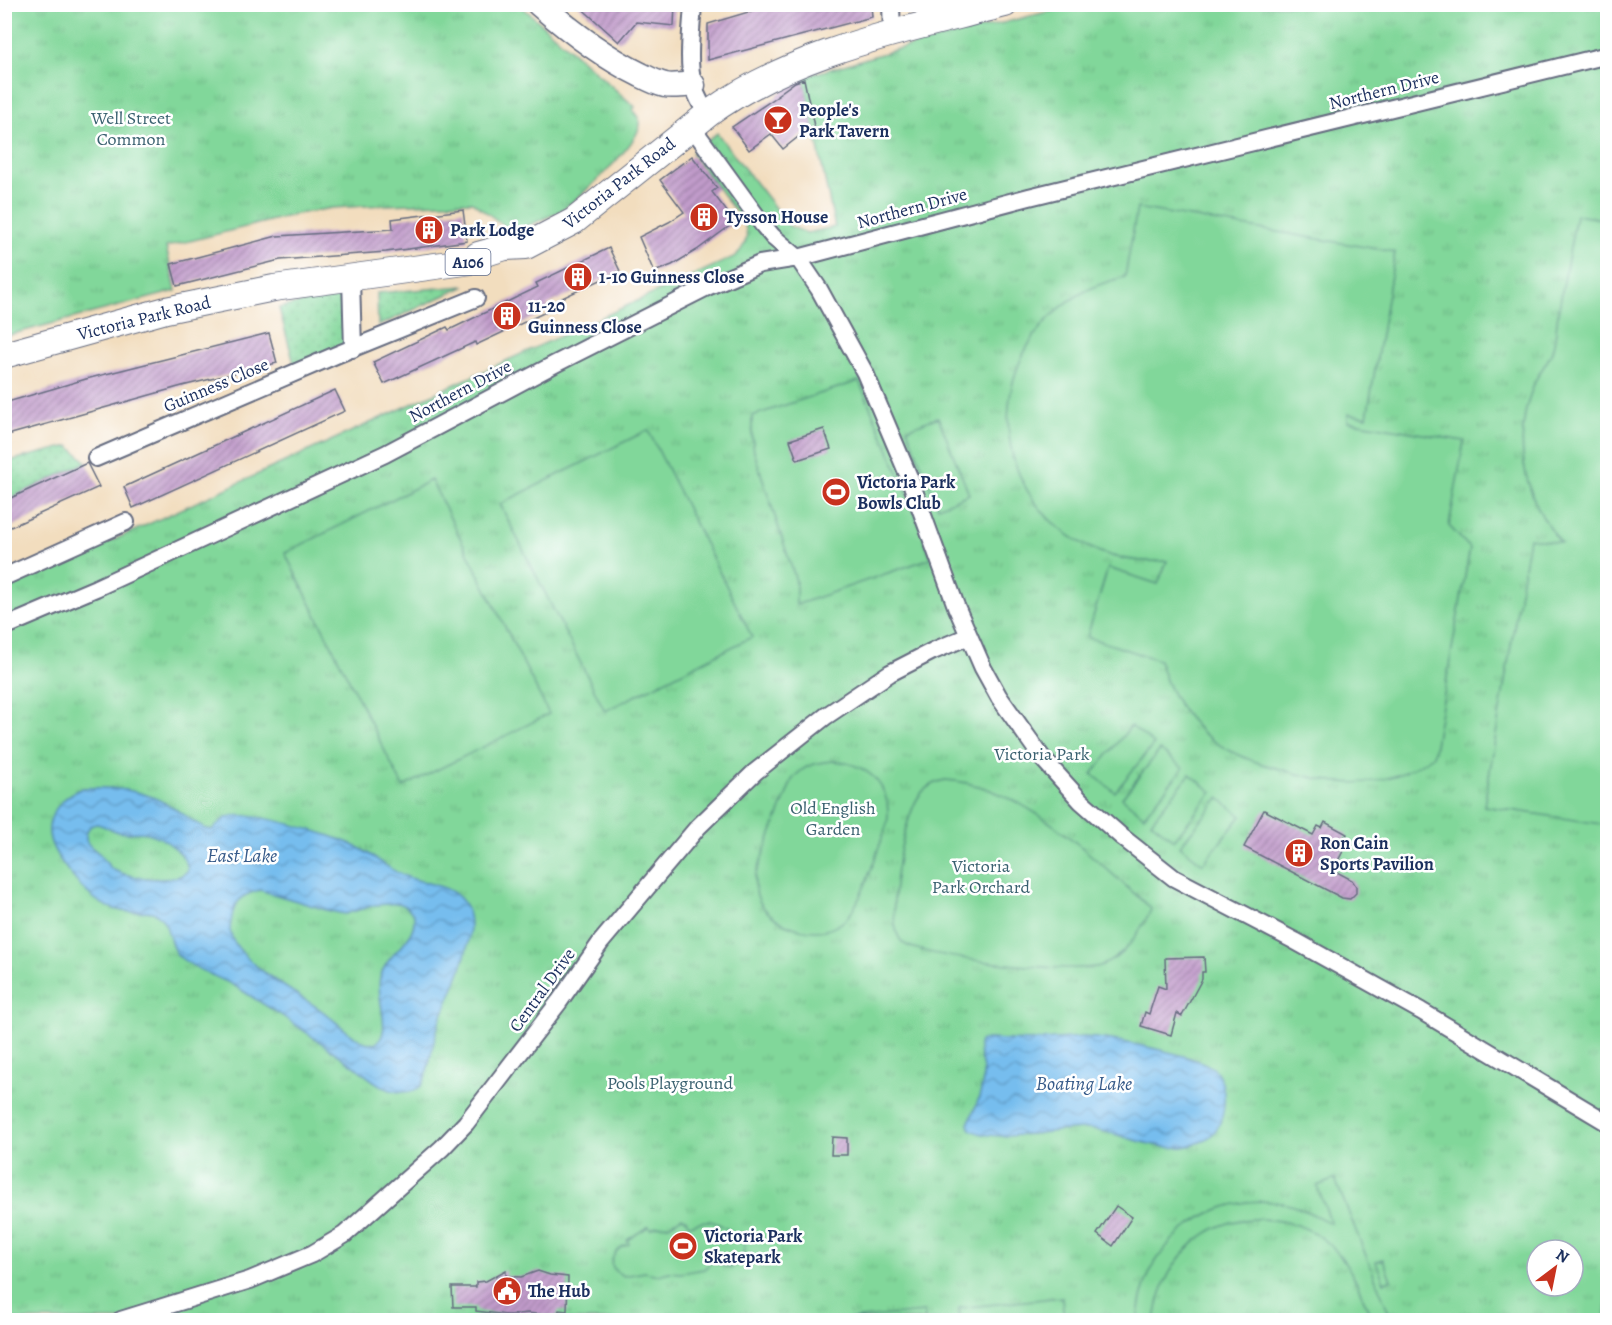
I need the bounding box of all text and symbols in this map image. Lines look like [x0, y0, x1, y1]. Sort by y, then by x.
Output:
street label: Northern Drive [1326, 65, 1442, 115]
place label: People's Park Tavern [799, 98, 889, 143]
bar icon: People's Park Tavern [762, 104, 794, 136]
park label: Well Street Common [90, 106, 171, 151]
street label: Victoria Park Road [557, 131, 680, 235]
street label: Northern Drive [854, 182, 970, 234]
building icon: Tysson House [688, 201, 720, 233]
place label: Tysson House [725, 205, 828, 229]
building icon: Park Lodge [413, 214, 445, 246]
place label: Park Lodge [450, 218, 534, 242]
road number: A106 [446, 249, 490, 275]
building icon: 1-10 Guinness Close [562, 261, 594, 293]
place label: 1-10 Guinness Close [599, 265, 744, 289]
street label: Victoria Park Road [74, 290, 214, 346]
place label: 11-20 Guinness Close [528, 294, 642, 339]
building icon: 11-20 Guinness Close [491, 300, 523, 332]
street label: Guinness Close [160, 352, 272, 418]
street label: Northern Drive [405, 354, 515, 428]
place label: Victoria Park Bowls Club [856, 470, 956, 515]
sports icon: Victoria Park Bowls Club [820, 476, 852, 508]
park label: Victoria Park [993, 742, 1090, 766]
park label: Old English Garden [790, 796, 876, 841]
place label: Ron Cain Sports Pavilion [1320, 831, 1434, 876]
building icon: Ron Cain Sports Pavilion [1283, 837, 1315, 869]
water label: East Lake [207, 842, 277, 869]
park label: Victoria Park Orchard [932, 854, 1031, 899]
street label: Central Drive [503, 943, 581, 1037]
water label: Boating Lake [1036, 1070, 1132, 1097]
park label: Pools Playground [607, 1071, 733, 1095]
place label: Victoria Park Skatepark [703, 1224, 803, 1269]
sports icon: Victoria Park Skatepark [667, 1230, 699, 1262]
north arrow [1525, 1238, 1585, 1298]
text: N [1552, 1244, 1573, 1269]
public building icon: The Hub [491, 1275, 523, 1307]
place label: The Hub [528, 1279, 590, 1303]

